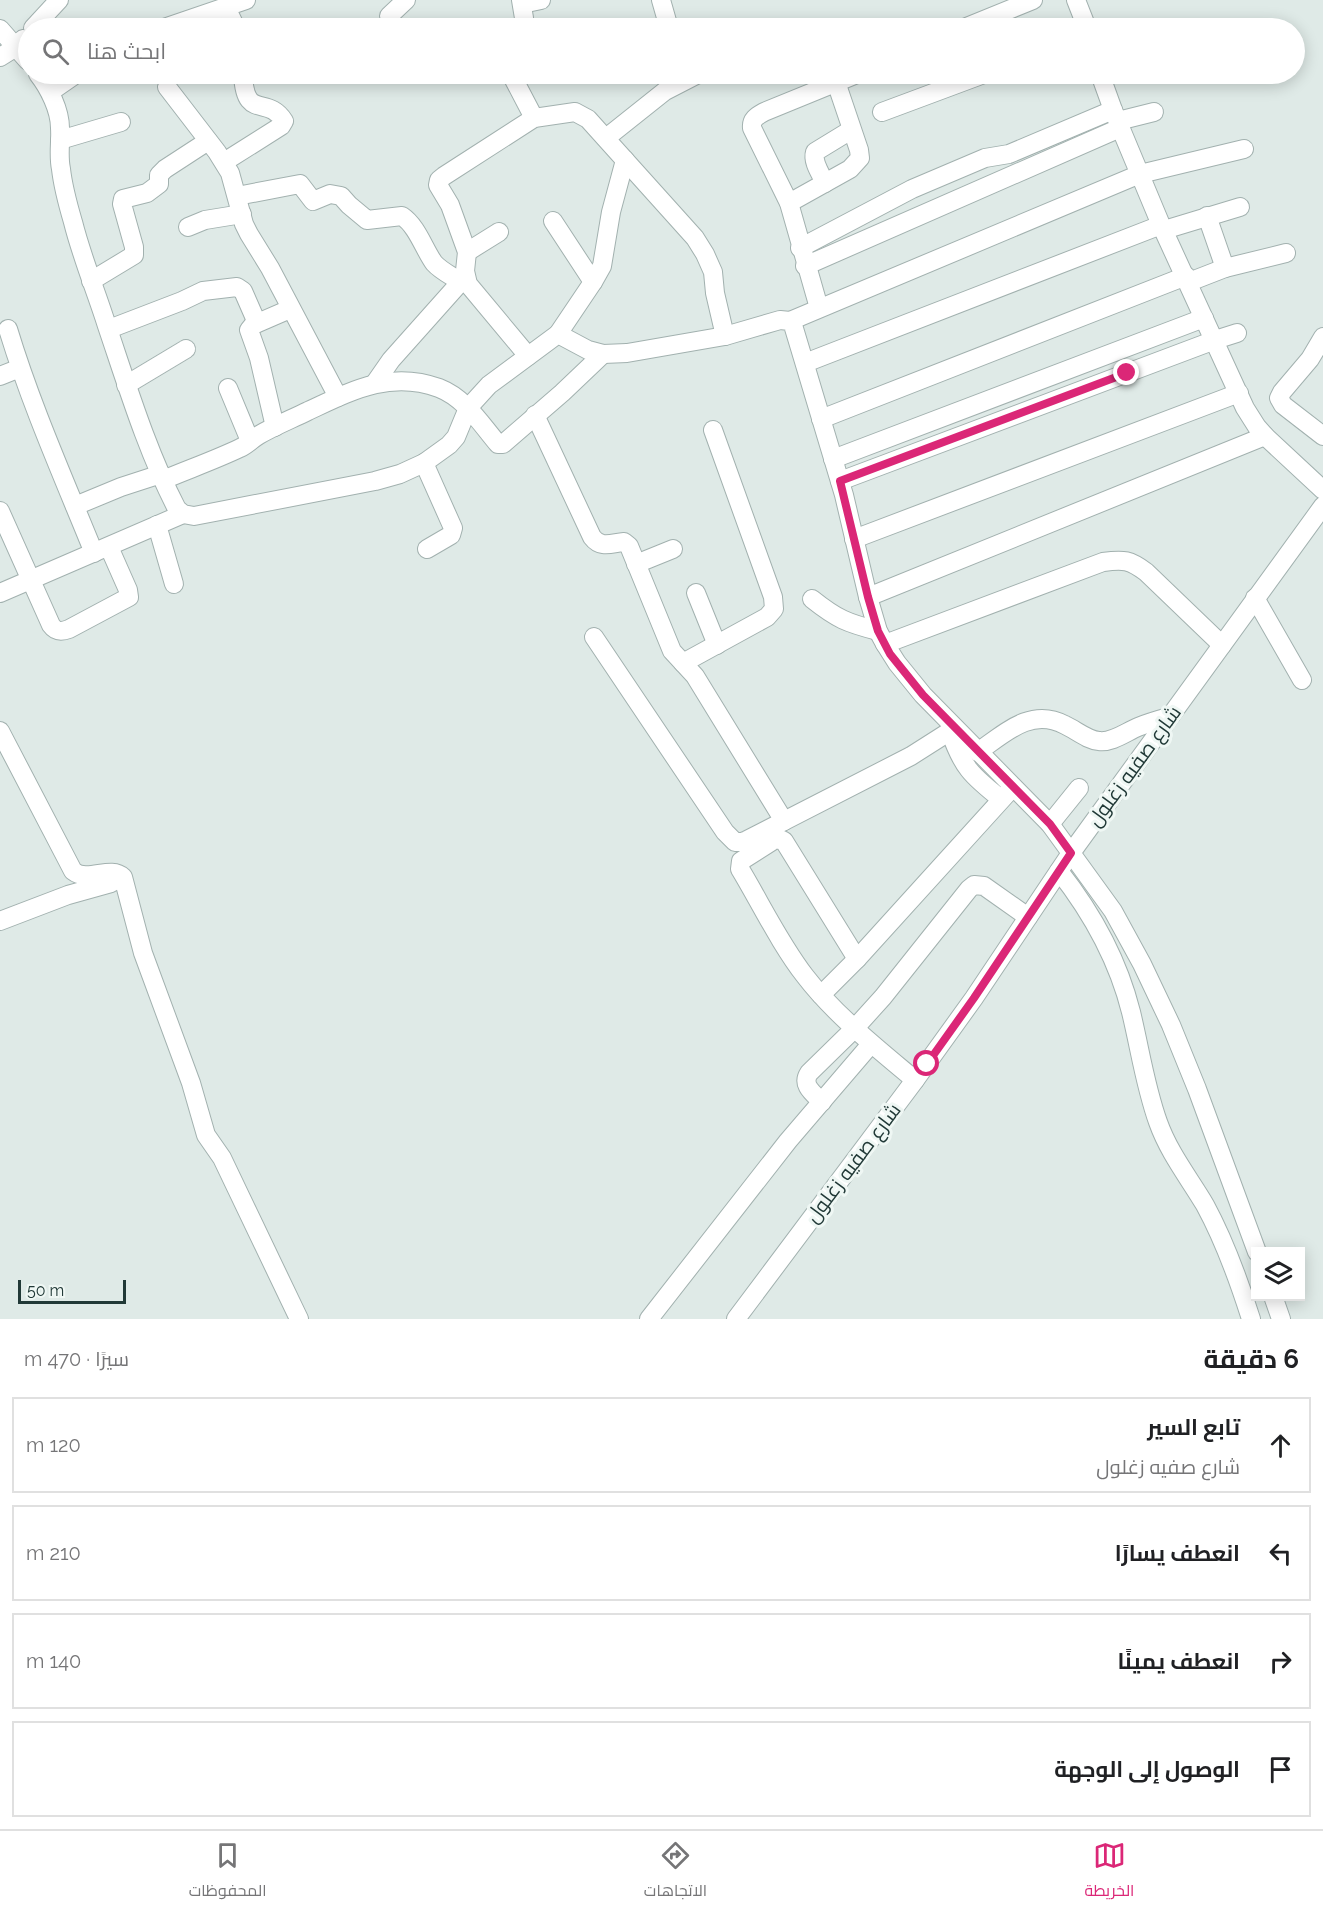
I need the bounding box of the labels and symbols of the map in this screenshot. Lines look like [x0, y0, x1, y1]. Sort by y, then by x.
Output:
route end [1113, 359, 1139, 385]
street label: شارع صفيه زغلول [1082, 701, 1188, 832]
route start [913, 1050, 939, 1076]
street label: شارع صفيه زغلول [800, 1098, 907, 1229]
scale bar [18, 1277, 126, 1304]

